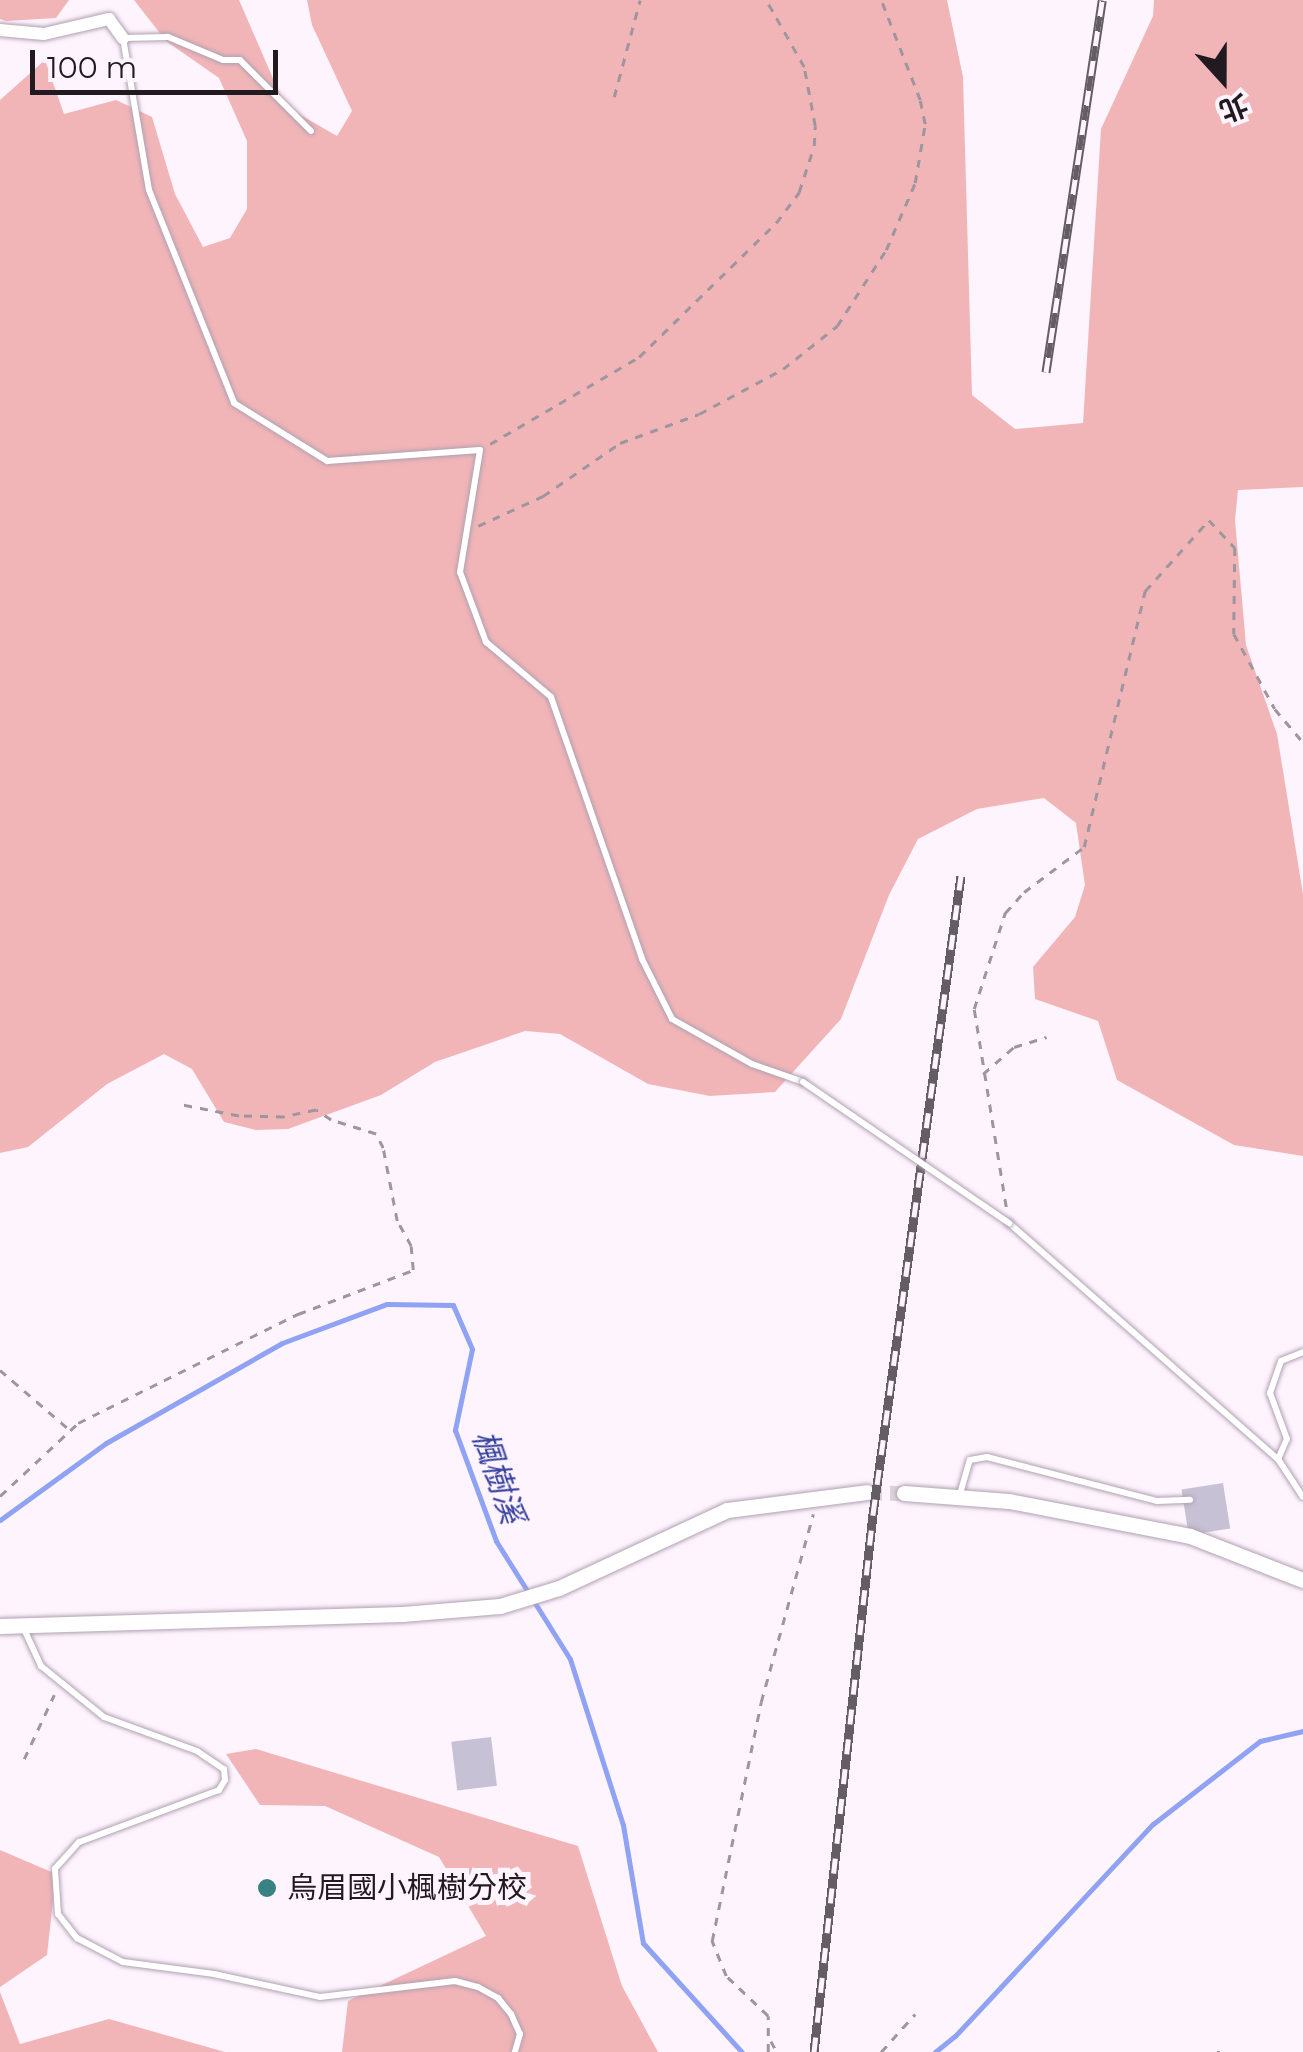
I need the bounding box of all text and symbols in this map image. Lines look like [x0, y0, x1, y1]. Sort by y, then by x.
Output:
scale bar [35, 30, 282, 92]
north arrow [1173, 30, 1273, 130]
text: 100 m [47, 49, 137, 86]
text: 北 [1215, 87, 1253, 129]
water label: 楓樹溪 [464, 1425, 532, 1529]
place label: 烏眉國小楓樹分校 [287, 1870, 527, 1906]
marker: 烏眉國小楓樹分校 [256, 1877, 278, 1899]

